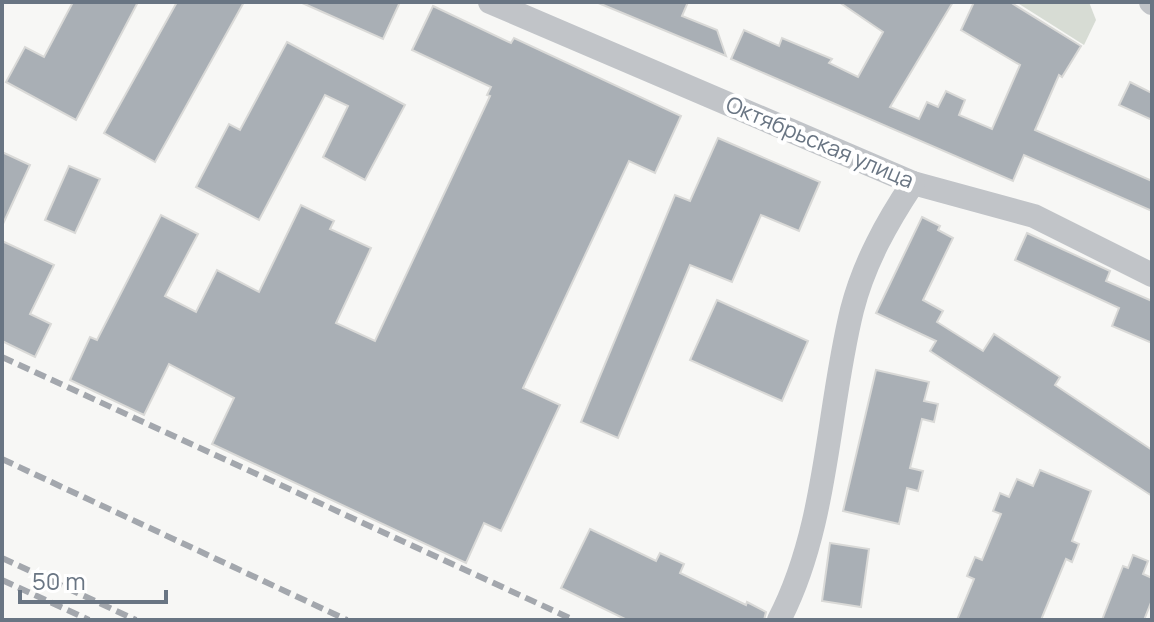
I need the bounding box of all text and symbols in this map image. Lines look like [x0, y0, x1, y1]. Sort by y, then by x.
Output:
street label: Октябрьская улица [721, 89, 919, 195]
scale bar [20, 554, 166, 604]
text: 50 m [32, 564, 86, 597]

